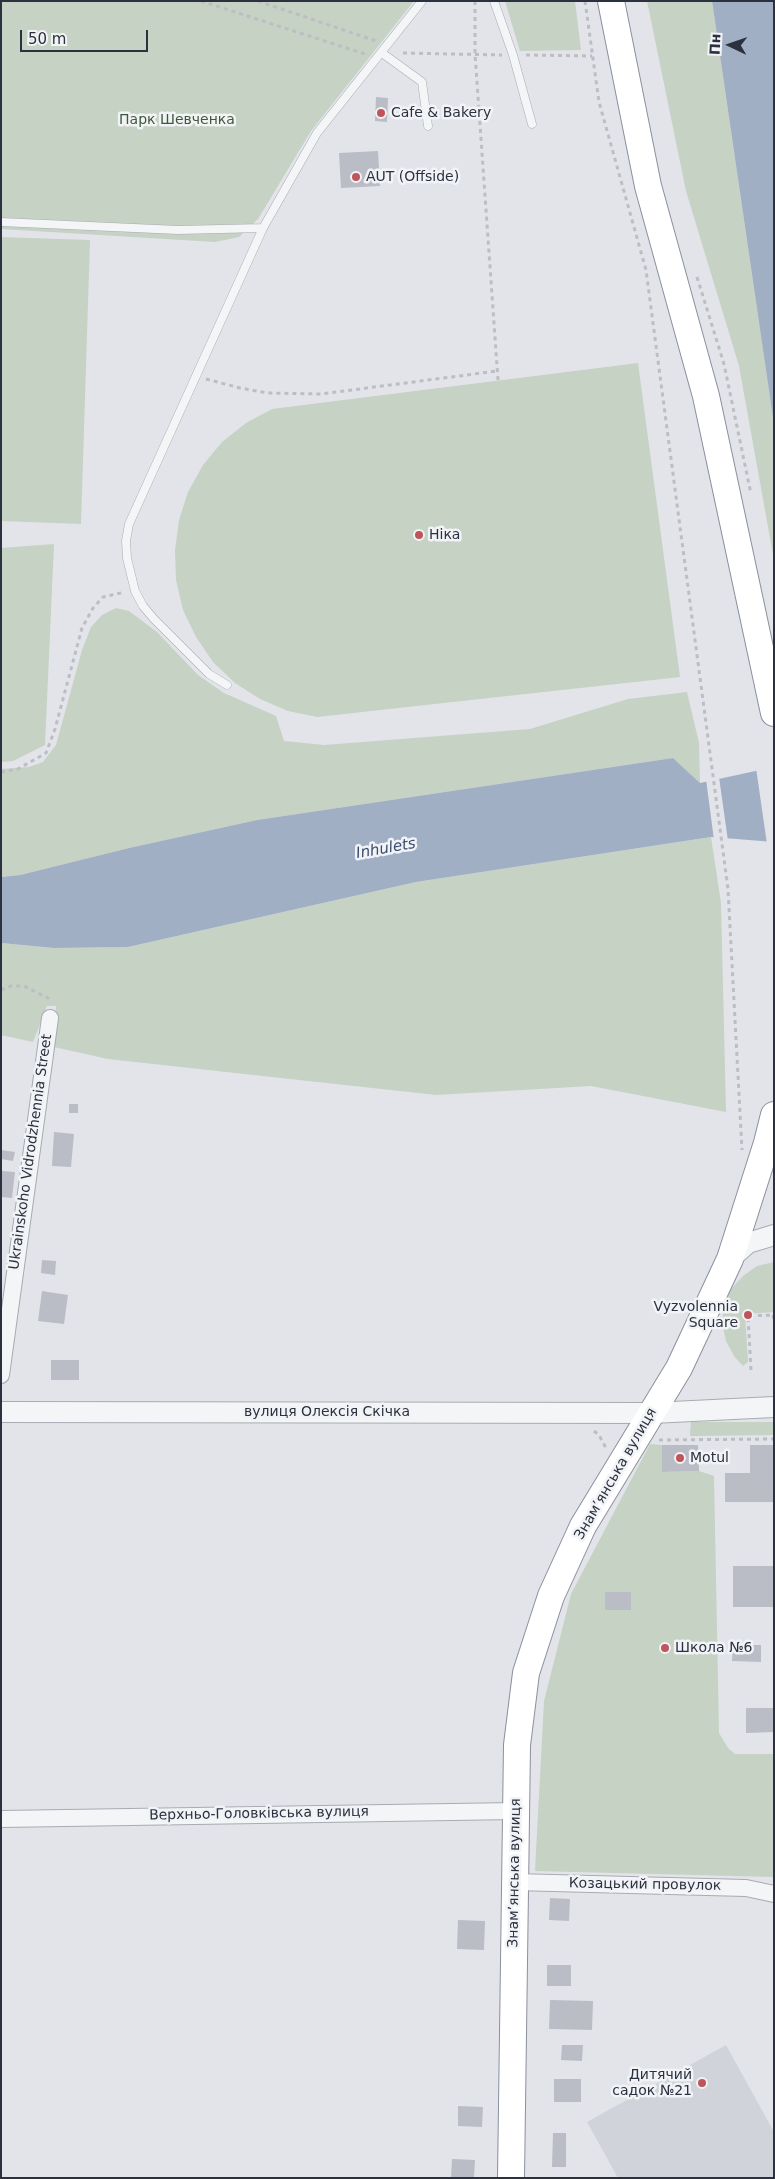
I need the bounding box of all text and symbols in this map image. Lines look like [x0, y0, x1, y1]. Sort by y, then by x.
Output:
scale bar [22, 20, 150, 52]
north arrow [705, 20, 755, 70]
text: 50 m [28, 30, 66, 48]
text: Пн [706, 33, 724, 55]
place label: Cafe & Bakery [391, 105, 491, 121]
marker: Cafe & Bakery [375, 107, 387, 119]
park label: Парк Шевченка [119, 112, 235, 128]
place label: AUT (Offside) [366, 169, 459, 185]
marker: AUT (Offside) [350, 171, 362, 183]
place label: Ніка [429, 527, 460, 543]
marker: Ніка [413, 529, 425, 541]
water label: Inhulets [355, 835, 417, 863]
street label: Ukrainskoho Vidrodzhennia Street [6, 1033, 56, 1271]
place label: Vyzvolennia Square [654, 1299, 738, 1331]
marker: Vyzvolennia Square [742, 1309, 754, 1321]
street label: вулиця Олексія Скічка [244, 1404, 410, 1420]
street label: Знамʼянська вулиця [571, 1405, 661, 1543]
place label: Motul [690, 1450, 729, 1466]
marker: Motul [674, 1452, 686, 1464]
place label: Школа №6 [675, 1640, 752, 1656]
marker: Школа №6 [659, 1642, 671, 1654]
street label: Знамʼянська вулиця [505, 1798, 525, 1948]
street label: Верхньо-Головківська вулиця [149, 1804, 369, 1824]
street label: Козацький провулок [569, 1875, 721, 1895]
place label: Дитячий садок №21 [612, 2067, 692, 2100]
marker: Дитячий садок №21 [696, 2077, 708, 2089]

